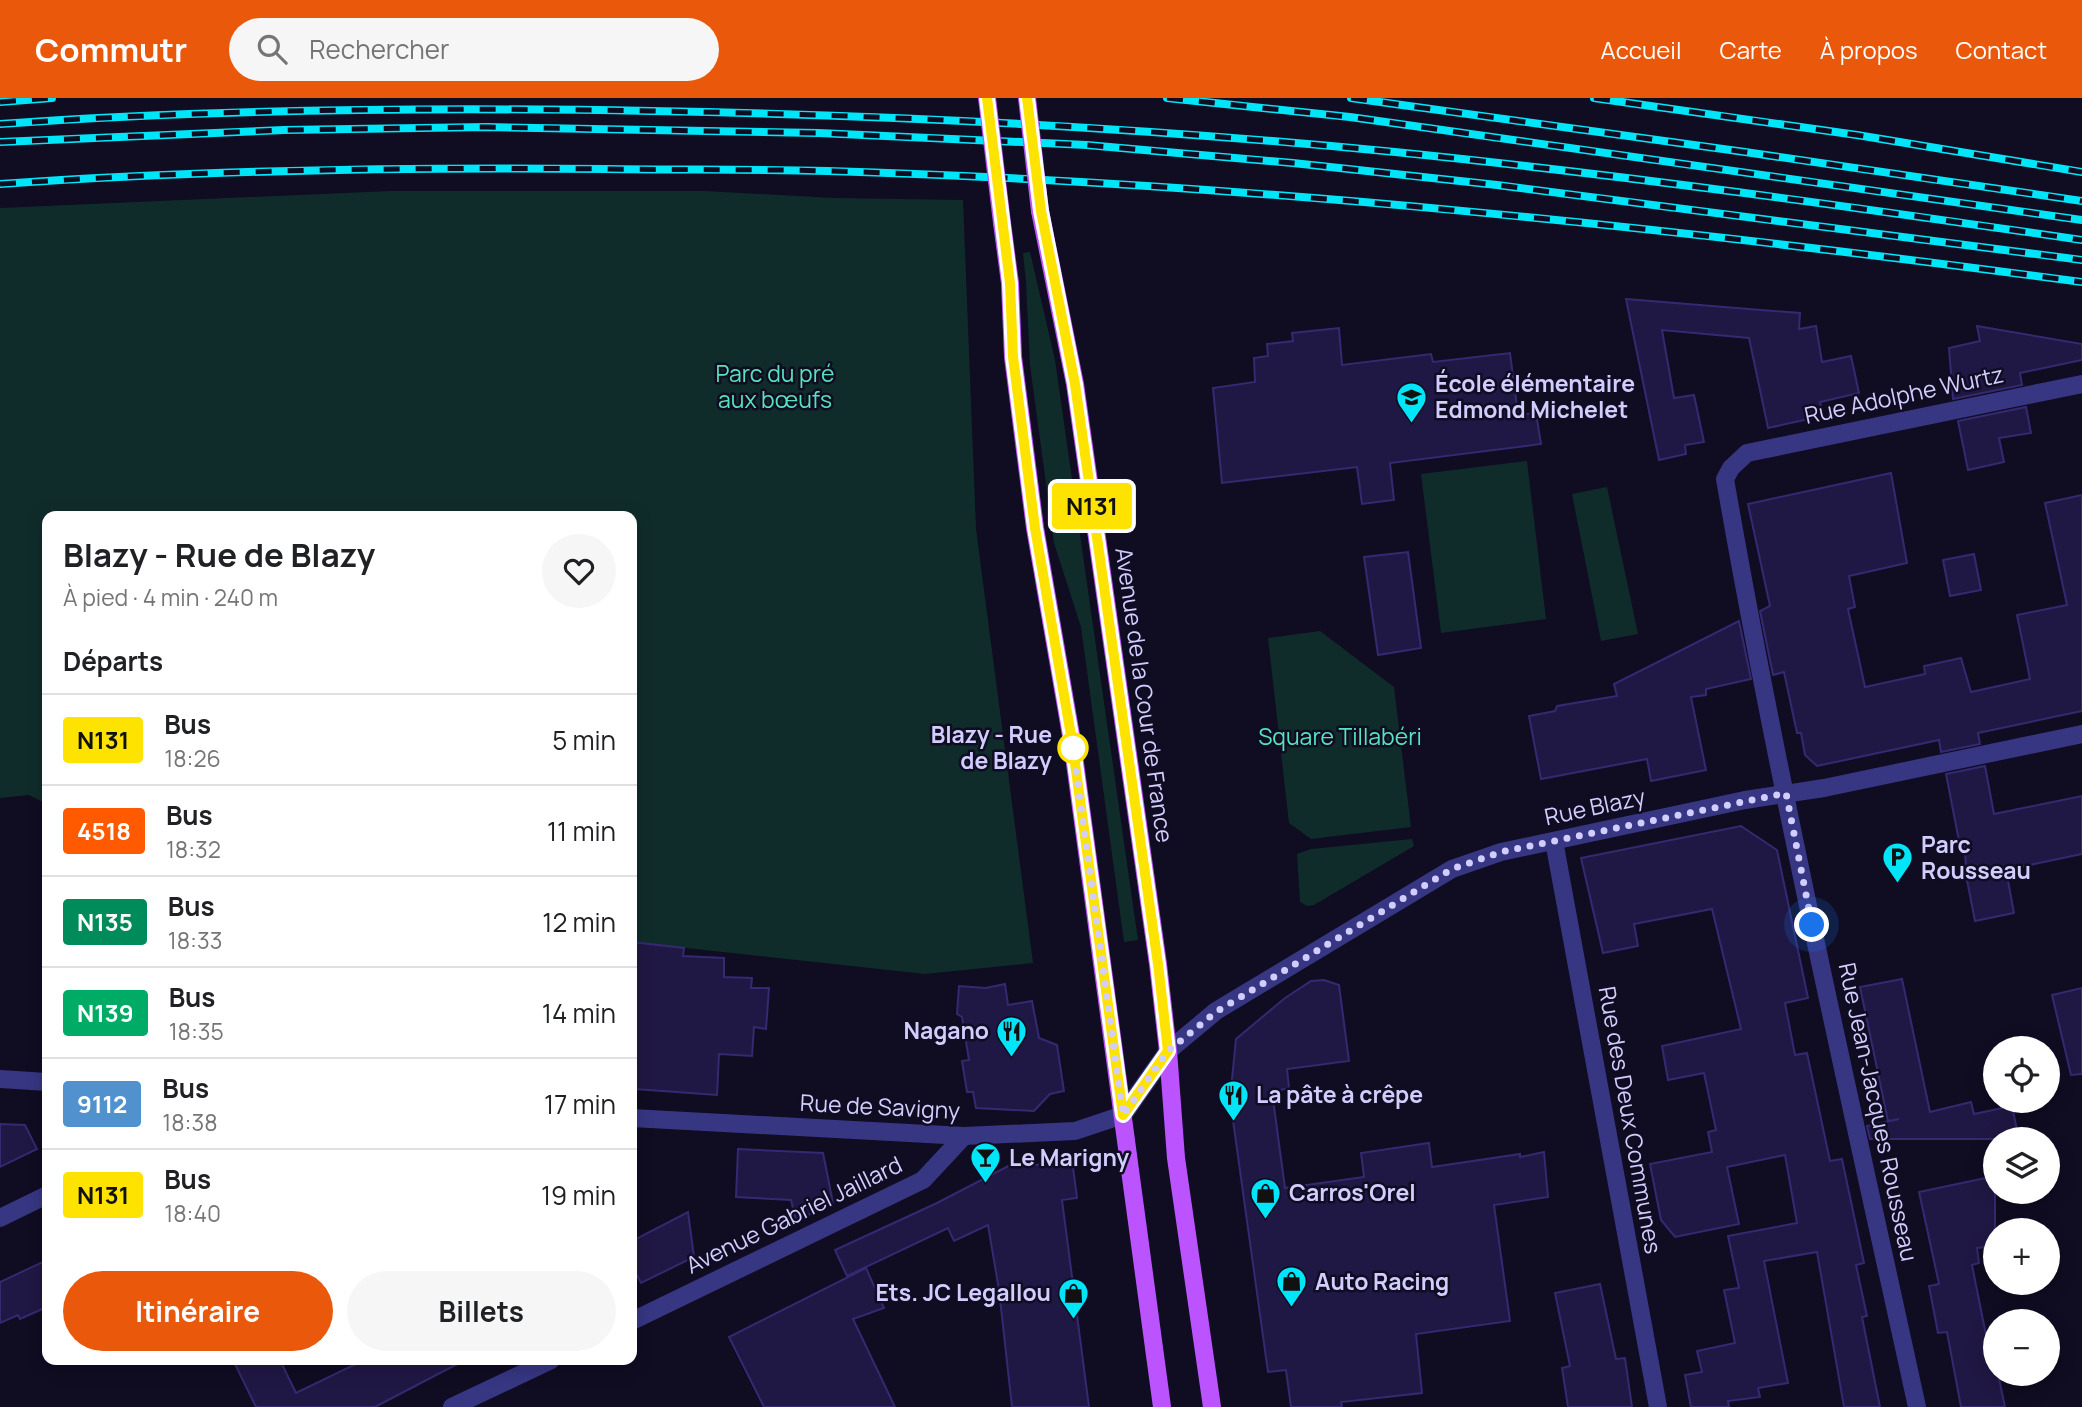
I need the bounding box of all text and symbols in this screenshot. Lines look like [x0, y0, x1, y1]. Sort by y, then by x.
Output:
search box [229, 18, 719, 81]
text: Commutr [35, 27, 187, 72]
icon: search [253, 30, 291, 68]
text: Rechercher [309, 31, 449, 67]
text: Accueil [1601, 33, 1681, 66]
text: Carte [1719, 33, 1782, 66]
text: À propos [1820, 33, 1918, 66]
text: Contact [1956, 33, 2047, 66]
park label: Parc du pré aux bœufs [716, 357, 834, 415]
street label: Rue Adolphe Wurtz [1801, 357, 2006, 431]
place label: École élémentaire Edmond Michelet [1435, 367, 1635, 425]
school or university icon: École élémentaire Edmond Michelet [1395, 380, 1429, 424]
line badge: N131 [1043, 483, 1141, 529]
text: N131 [1066, 489, 1118, 522]
text: Blazy - Rue de Blazy [63, 532, 375, 577]
button: heart [542, 534, 616, 608]
street label: Avenue de la Cour de France [1108, 545, 1182, 844]
text: À pied · 4 min · 240 m [63, 581, 278, 613]
text: Départs [63, 643, 163, 679]
text: Bus [164, 706, 211, 742]
place label: Blazy - Rue de Blazy [931, 718, 1052, 776]
park label: Square Tillabéri [1258, 720, 1422, 752]
text: 5 min [552, 722, 616, 758]
text: N131 [77, 723, 129, 756]
marker: Blazy - Rue de Blazy [1058, 733, 1088, 763]
text: 18:26 [164, 742, 221, 774]
street label: Rue Blazy [1541, 780, 1648, 832]
text: Bus [166, 797, 213, 833]
text: 11 min [547, 813, 616, 849]
text: 4518 [77, 814, 131, 847]
place label: Parc Rousseau [1921, 828, 2031, 886]
text: 18:32 [166, 833, 221, 865]
parking icon: Parc Rousseau [1881, 841, 1915, 885]
text: Bus [168, 888, 215, 924]
text: 12 min [542, 904, 616, 940]
text: N135 [77, 905, 133, 938]
your location [1794, 907, 1829, 942]
text: 18:33 [168, 924, 222, 956]
street label: Rue Jean-Jacques Rousseau [1832, 959, 1926, 1264]
text: Bus [169, 979, 215, 1015]
street label: Rue des Deux Communes [1592, 984, 1670, 1256]
text: 14 min [542, 995, 616, 1031]
text: N139 [77, 996, 134, 1029]
place label: Nagano [903, 1014, 989, 1046]
restaurant icon: Nagano [995, 1014, 1029, 1058]
text: 18:35 [169, 1015, 224, 1047]
map controls [1983, 1036, 2060, 1386]
button: locate [1983, 1036, 2060, 1113]
text: Bus [162, 1070, 209, 1106]
restaurant icon: La pâte à crêpe [1216, 1078, 1250, 1122]
place label: La pâte à crêpe [1256, 1078, 1423, 1110]
text: 17 min [544, 1086, 616, 1122]
street label: Rue de Savigny [799, 1086, 961, 1126]
text: 9112 [77, 1087, 127, 1120]
text: 18:38 [162, 1106, 218, 1138]
button: layers [1983, 1127, 2060, 1204]
bar icon: Le Marigny [969, 1141, 1003, 1185]
place label: Le Marigny [1009, 1141, 1129, 1173]
street label: Avenue Gabriel Jaillard [680, 1148, 907, 1280]
text: Bus [164, 1161, 211, 1197]
shop icon: Carros'Orel [1249, 1176, 1283, 1220]
place label: Carros'Orel [1289, 1176, 1416, 1208]
text: 19 min [541, 1177, 616, 1213]
text: N131 [77, 1178, 129, 1211]
text: 18:40 [164, 1197, 221, 1229]
button: + [1983, 1218, 2060, 1295]
shop icon: Auto Racing [1275, 1265, 1309, 1309]
place label: Auto Racing [1315, 1265, 1449, 1297]
button: Itinéraire [63, 1271, 333, 1351]
button: Billets [347, 1271, 616, 1351]
place label: Ets. JC Legallou [875, 1276, 1051, 1308]
shop icon: Ets. JC Legallou [1057, 1276, 1091, 1320]
button: − [1983, 1309, 2060, 1386]

